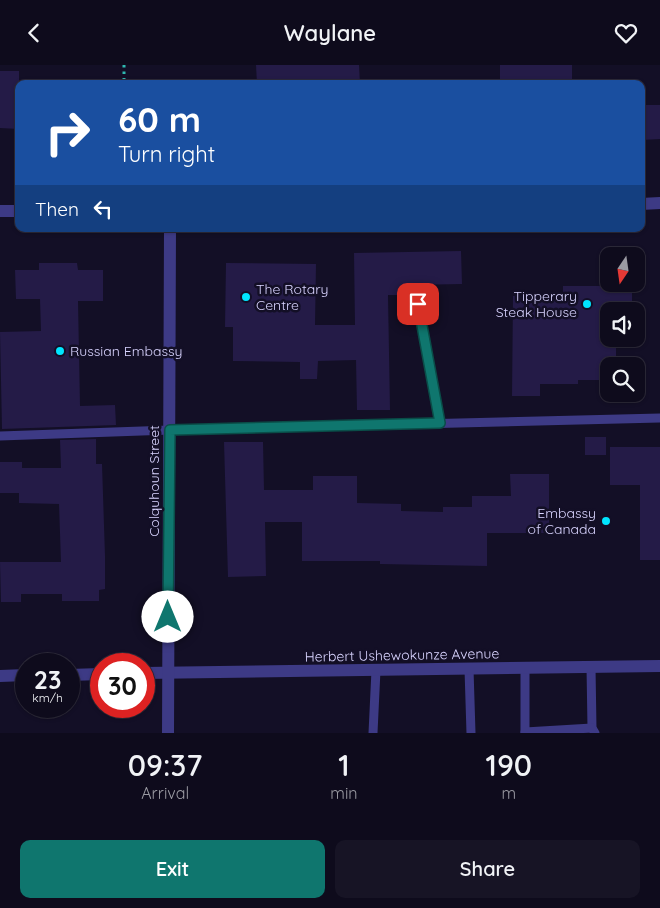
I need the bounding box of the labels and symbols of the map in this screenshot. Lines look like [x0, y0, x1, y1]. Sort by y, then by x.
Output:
north arrow [600, 247, 645, 293]
place label: The Rotary Centre [256, 280, 328, 314]
pin [397, 283, 439, 325]
place label: Tipperary Steak House [496, 287, 577, 321]
marker: The Rotary Centre [240, 291, 252, 303]
marker: Tipperary Steak House [581, 298, 593, 310]
place label: Russian Embassy [70, 342, 183, 360]
marker: Russian Embassy [54, 345, 66, 357]
street label: Colquhoun Street [145, 425, 163, 537]
place label: Embassy of Canada [528, 504, 596, 538]
marker: Embassy of Canada [600, 515, 612, 527]
position arrow [141, 590, 193, 642]
street label: Herbert Ushewokunze Avenue [304, 644, 500, 666]
speed limit sign: 30 [90, 653, 155, 718]

